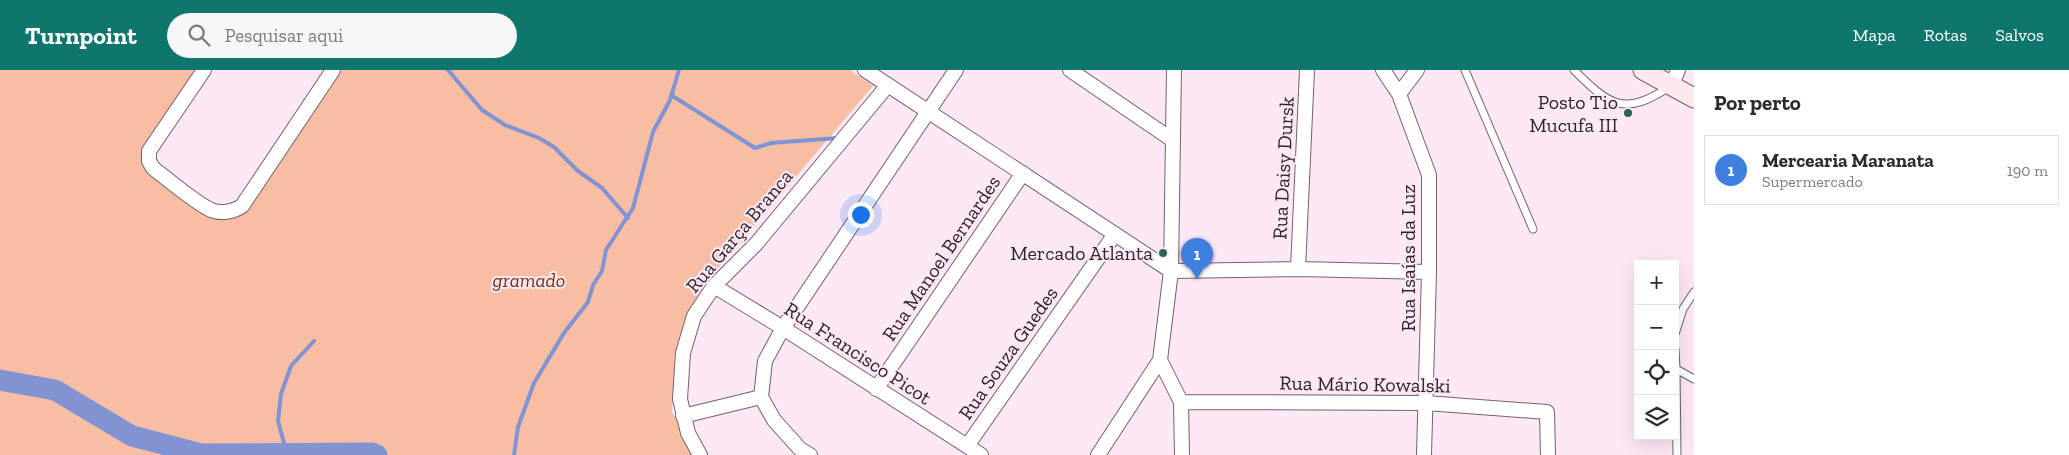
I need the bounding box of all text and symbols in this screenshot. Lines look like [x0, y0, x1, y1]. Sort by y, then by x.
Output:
search box [167, 13, 517, 58]
text: Turnpoint [25, 21, 137, 50]
icon: search [185, 21, 213, 49]
text: Pesquisar aqui [225, 24, 343, 47]
text: Mapa [1853, 24, 1896, 46]
text: Rotas [1924, 24, 1967, 46]
text: Salvos [1995, 24, 2044, 46]
place label: Posto Tio Mucufa III [1529, 90, 1618, 137]
text: Por perto [1714, 90, 1801, 115]
street label: Rua Daisy Dursk [1267, 95, 1299, 240]
marker: Posto Tio Mucufa III [1622, 107, 1634, 119]
text: Mercearia Maranata [1762, 149, 1934, 172]
text: 1 [1728, 161, 1734, 180]
text: 190 m [2007, 161, 2048, 180]
street label: Rua Garça Branca [680, 164, 798, 298]
street label: Rua Manoel Bernardes [877, 171, 1005, 345]
text: Supermercado [1762, 172, 1863, 191]
street label: Rua Isaías da Luz [1396, 184, 1420, 332]
your location [848, 202, 874, 228]
pin: 1 [1181, 238, 1213, 279]
place label: Mercado Atlanta [1010, 241, 1153, 265]
marker: Mercado Atlanta [1157, 247, 1169, 259]
map controls [1634, 260, 1679, 440]
button: + [1634, 260, 1679, 305]
park label: gramado [493, 268, 565, 292]
street label: Rua Souza Guedes [953, 282, 1063, 424]
street label: Rua Francisco Picot [780, 297, 936, 410]
button: − [1634, 305, 1679, 350]
button: locate [1634, 350, 1679, 395]
street label: Rua Mário Kowalski [1279, 371, 1451, 397]
button: layers [1634, 395, 1679, 440]

